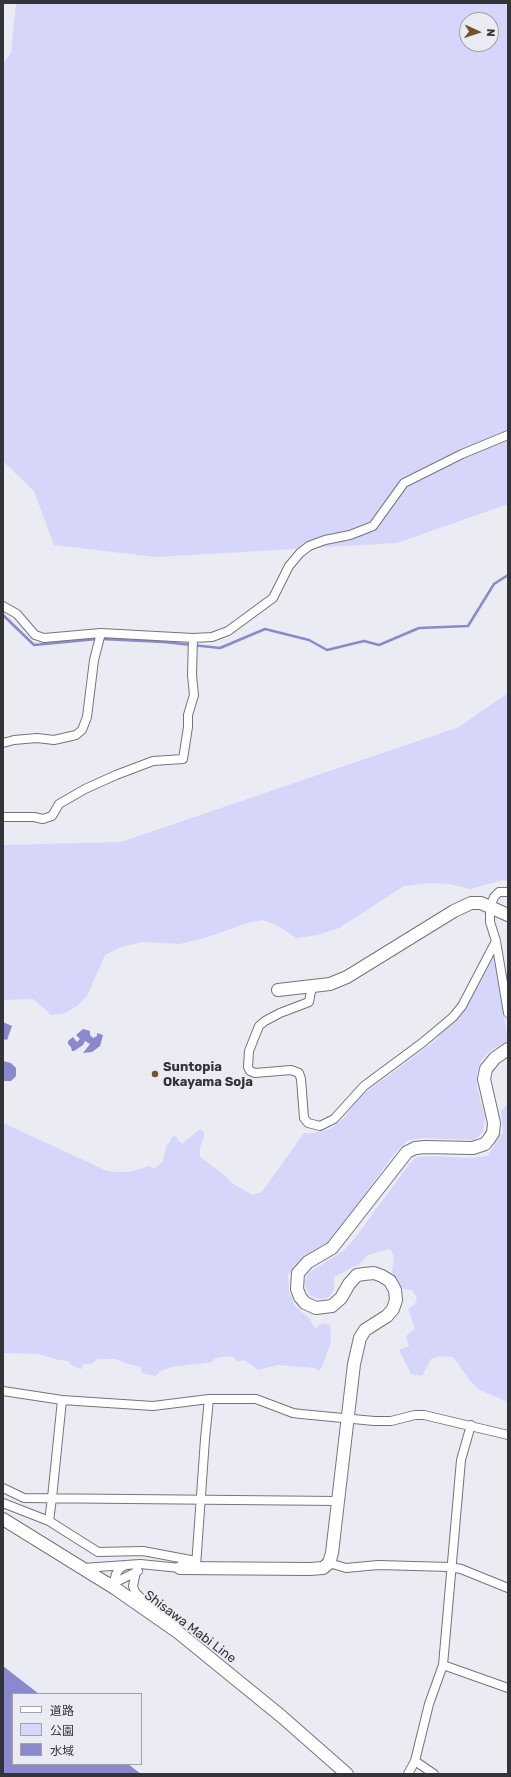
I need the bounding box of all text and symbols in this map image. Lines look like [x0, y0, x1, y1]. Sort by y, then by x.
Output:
north arrow [459, 12, 499, 52]
text: N [484, 28, 497, 37]
place label: Suntopia Okayama Soja [163, 1059, 253, 1090]
marker: Suntopia Okayama Soja [150, 1069, 160, 1079]
street label: Shisawa Mabi Line [141, 1587, 239, 1667]
legend [12, 1693, 142, 1765]
text: 道路 [50, 1704, 74, 1718]
text: 公園 [50, 1724, 74, 1738]
text: 水域 [50, 1744, 74, 1758]

